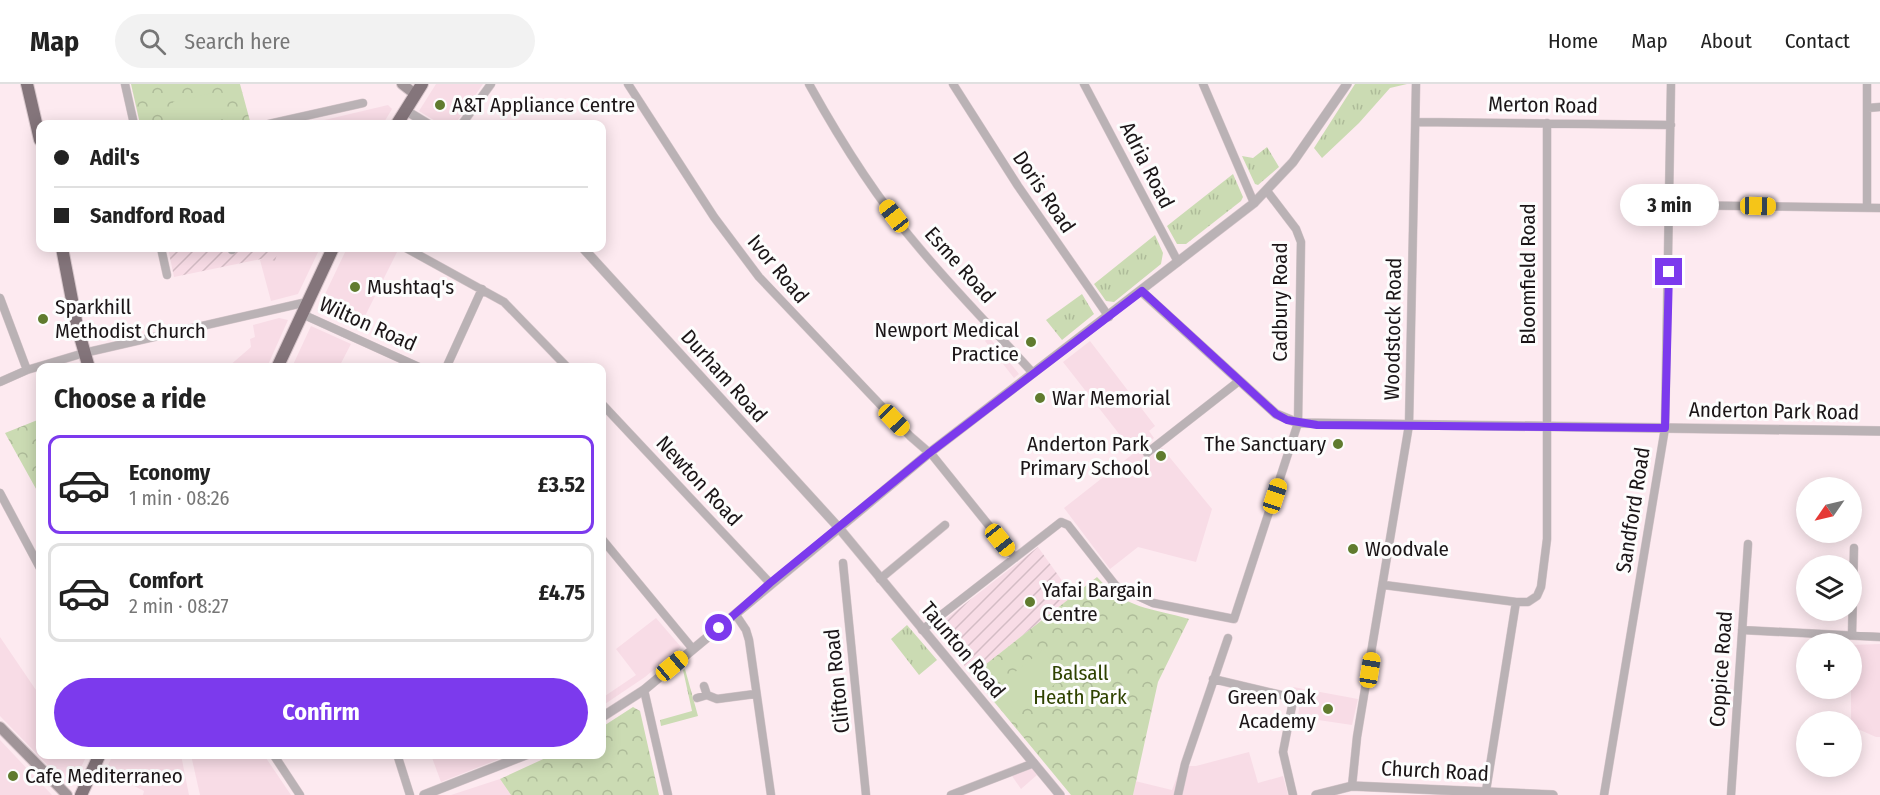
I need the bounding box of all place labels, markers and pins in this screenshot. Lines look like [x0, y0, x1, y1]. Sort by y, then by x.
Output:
place label: A&T Appliance Centre [452, 92, 635, 118]
marker: A&T Appliance Centre [433, 98, 447, 112]
place label: Mushtaq's [367, 274, 454, 300]
marker: Mushtaq's [348, 280, 362, 294]
place label: Sparkhill Methodist Church [55, 294, 206, 344]
marker: Sparkhill Methodist Church [36, 312, 50, 326]
place label: Newport Medical Practice [875, 317, 1019, 367]
marker: Newport Medical Practice [1024, 335, 1038, 349]
place label: War Memorial [1052, 385, 1171, 411]
marker: War Memorial [1033, 391, 1047, 405]
place label: Anderton Park Primary School [1020, 431, 1149, 481]
place label: The Sanctuary [1204, 431, 1327, 457]
marker: The Sanctuary [1331, 437, 1345, 451]
marker: Anderton Park Primary School [1154, 449, 1168, 463]
place label: Woodvale [1365, 536, 1449, 562]
marker: Woodvale [1346, 542, 1360, 556]
place label: Yafai Bargain Centre [1042, 577, 1153, 627]
marker: Yafai Bargain Centre [1023, 595, 1037, 609]
place label: Green Oak Academy [1227, 684, 1317, 734]
marker: Green Oak Academy [1321, 702, 1335, 716]
place label: Cafe Mediterraneo [25, 763, 183, 789]
marker: Cafe Mediterraneo [6, 769, 20, 783]

